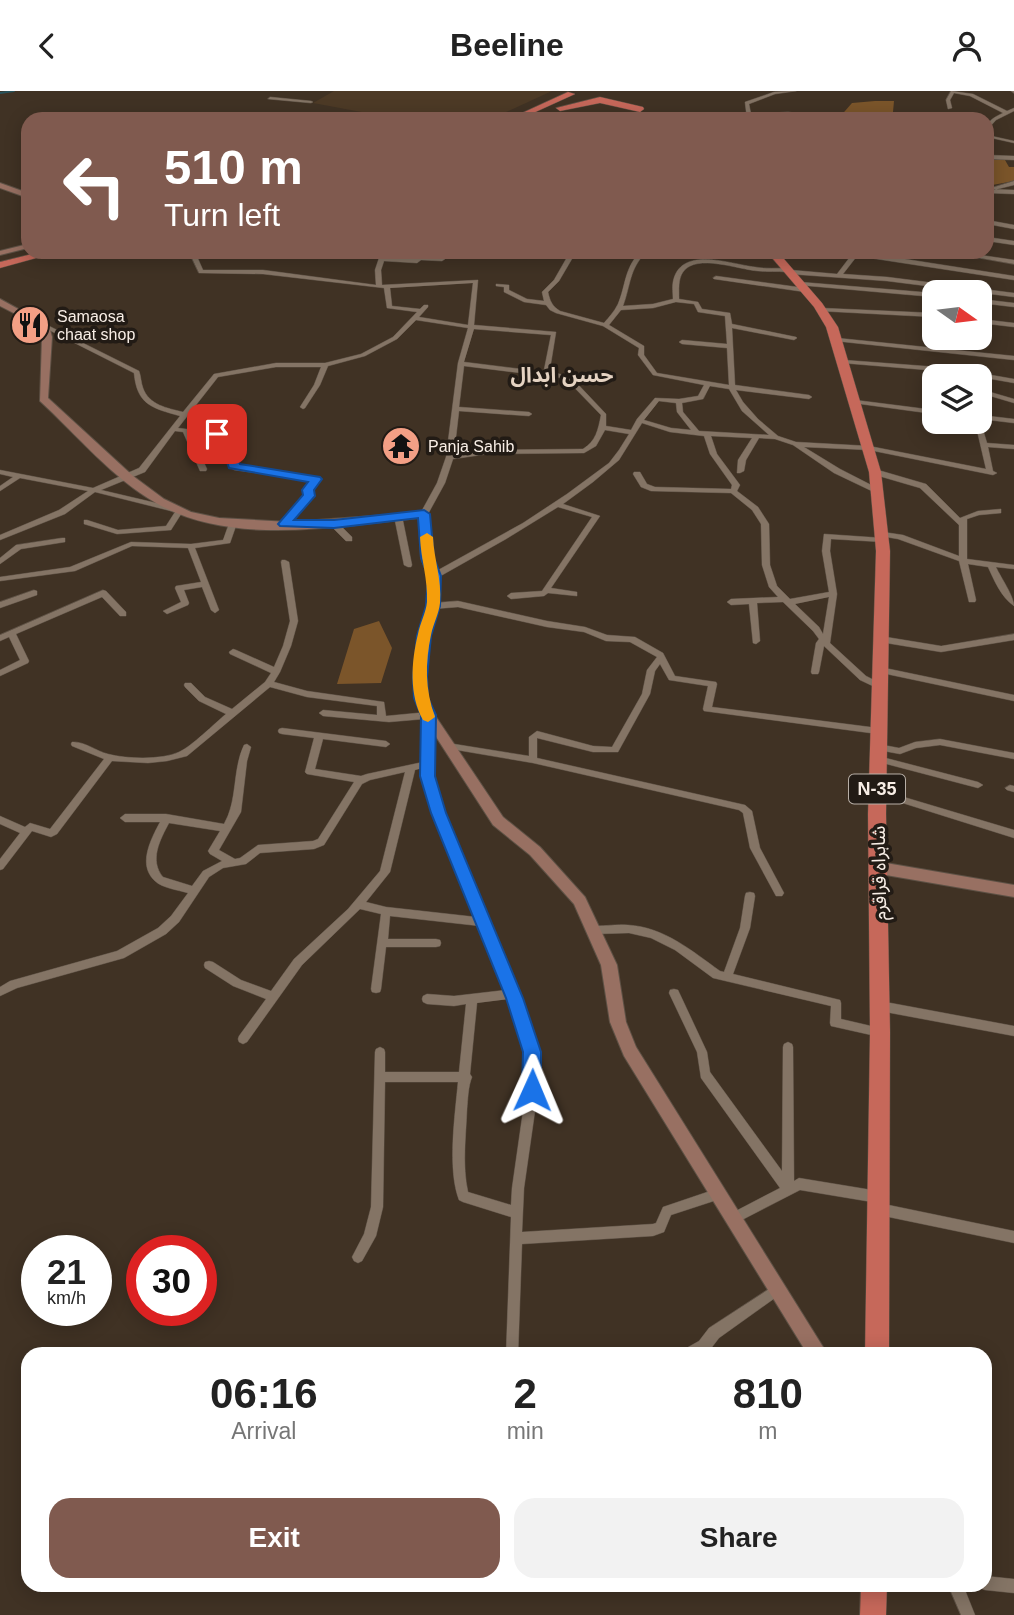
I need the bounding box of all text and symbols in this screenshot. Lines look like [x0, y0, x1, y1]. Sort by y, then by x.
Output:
icon: back [28, 27, 66, 65]
text: Beeline [450, 27, 564, 63]
icon: person [948, 27, 986, 65]
icon: left [49, 140, 140, 231]
text: 510 m [164, 140, 303, 194]
text: Turn left [164, 197, 280, 233]
north arrow [922, 280, 992, 350]
map controls [922, 280, 992, 434]
restaurant icon: Samaosa chaat shop [9, 304, 51, 346]
place label: Samaosa chaat shop [57, 308, 135, 343]
district label: حسن ابدال [510, 363, 614, 387]
button: layers [922, 364, 992, 434]
pin [187, 404, 247, 464]
icon: arrive [198, 415, 236, 453]
temple icon: Panja Sahib [380, 425, 422, 467]
place label: Panja Sahib [428, 438, 514, 455]
road number: N-35 [849, 775, 905, 803]
street label: شاہراہ قراقرم [868, 825, 894, 920]
position arrow [495, 1053, 569, 1127]
speed limit sign: 30 [126, 1235, 217, 1326]
text: 21 [47, 1252, 86, 1291]
text: km/h [47, 1288, 86, 1308]
text: 06:16 [210, 1370, 318, 1417]
text: 2 [513, 1370, 537, 1417]
text: 810 [733, 1370, 803, 1417]
text: Arrival [231, 1418, 296, 1444]
text: min [507, 1418, 544, 1444]
text: m [758, 1418, 777, 1444]
button: Exit [49, 1498, 500, 1578]
button: Share [514, 1498, 964, 1578]

